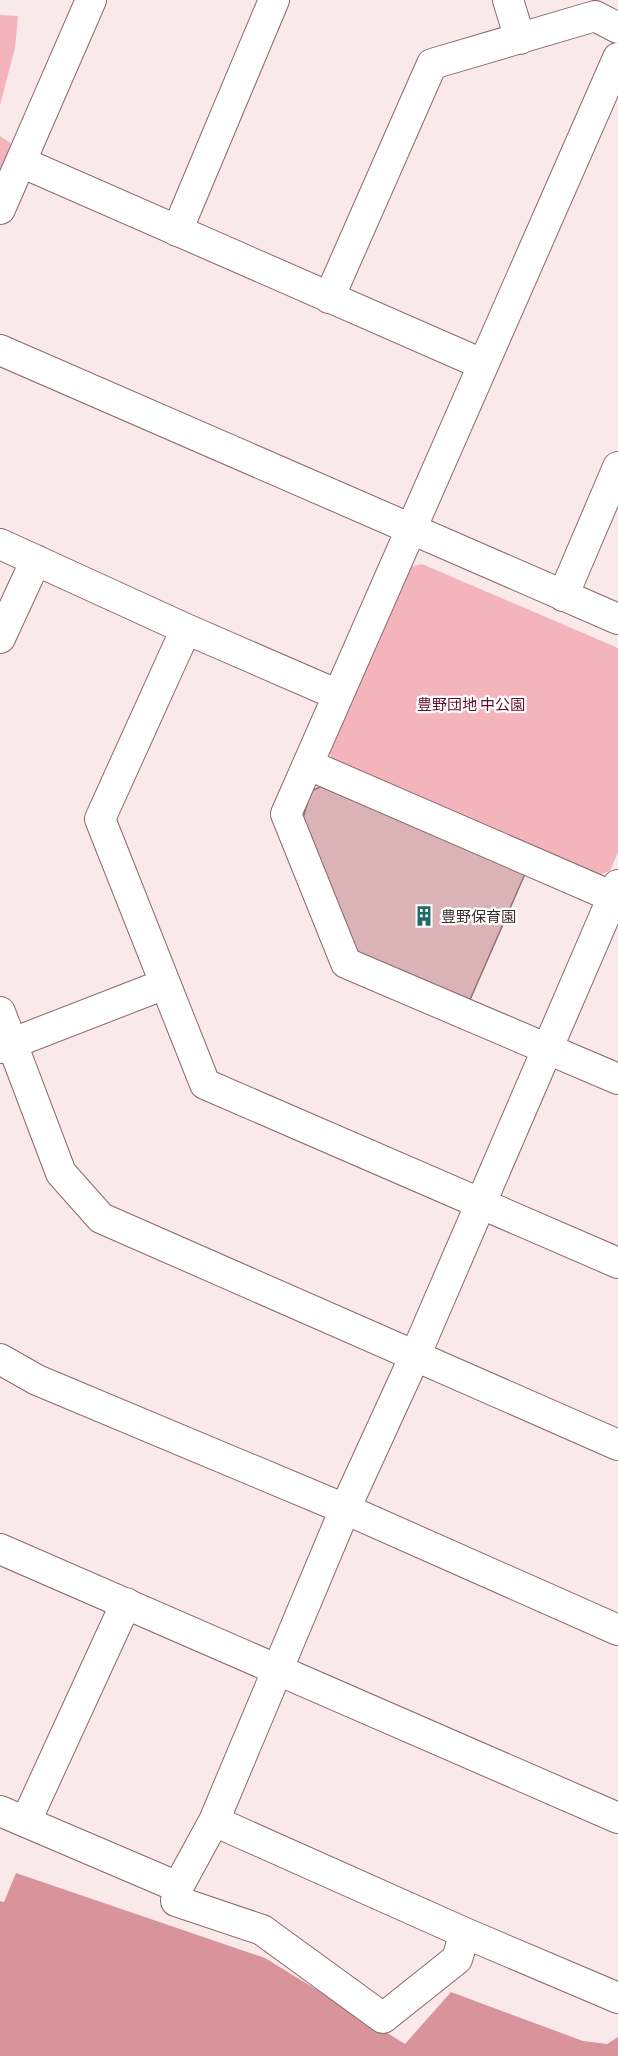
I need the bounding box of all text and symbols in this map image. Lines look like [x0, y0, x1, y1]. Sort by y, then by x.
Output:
park label: 豊野団地 中公園 [417, 695, 525, 713]
building icon: 豊野保育園 [412, 904, 436, 928]
place label: 豊野保育園 [441, 907, 516, 925]

